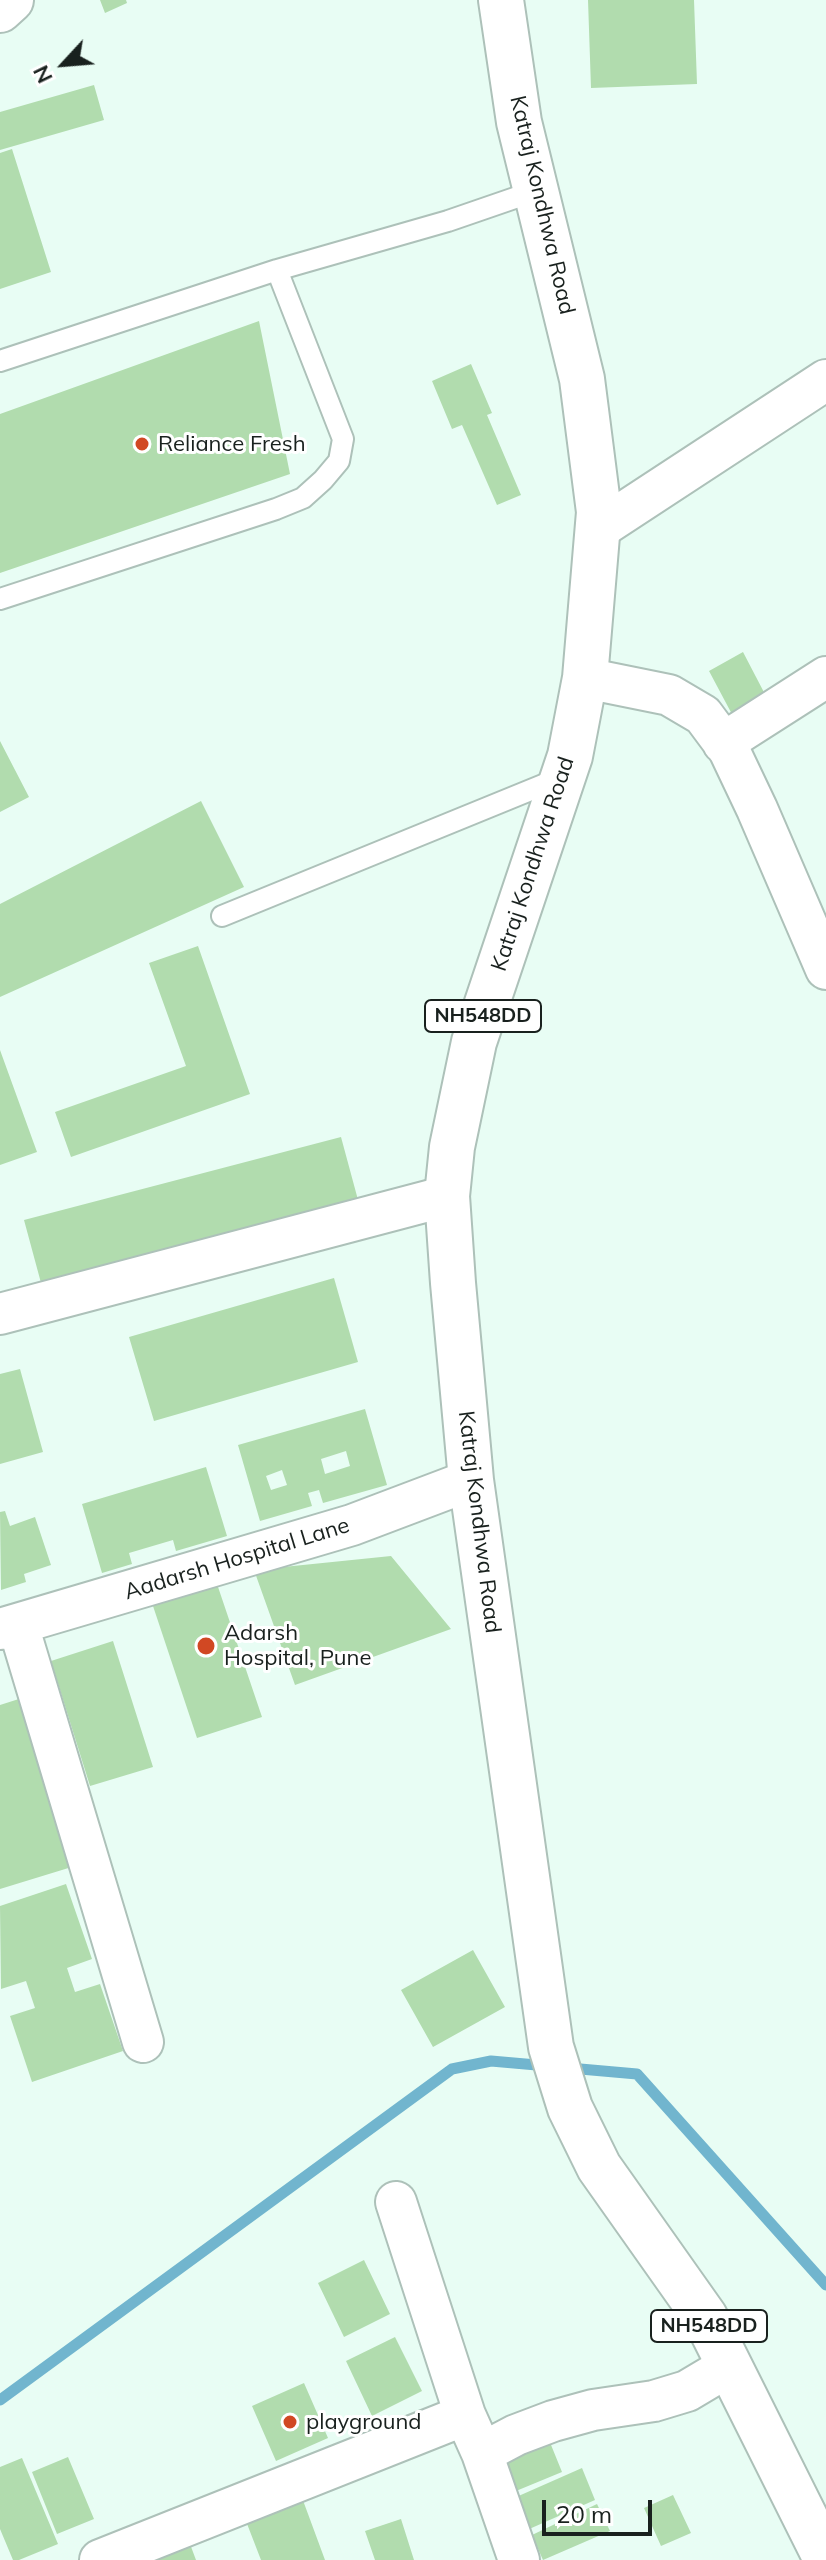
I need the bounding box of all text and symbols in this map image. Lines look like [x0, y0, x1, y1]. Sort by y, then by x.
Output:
north arrow [24, 24, 104, 104]
text: N [26, 61, 59, 88]
street label: Katraj Kondhwa Road [504, 93, 580, 317]
place label: Reliance Fresh [158, 431, 306, 457]
marker: Reliance Fresh [133, 435, 151, 453]
street label: Katraj Kondhwa Road [486, 753, 580, 975]
road number: NH548DD [425, 1000, 541, 1032]
street label: Katraj Kondhwa Road [452, 1409, 506, 1635]
street label: Aadarsh Hospital Lane [121, 1512, 353, 1606]
place label: Adarsh Hospital, Pune [224, 1620, 371, 1672]
marker: Adarsh Hospital, Pune [195, 1635, 217, 1657]
road number: NH548DD [651, 2310, 767, 2342]
place label: playground [306, 2409, 422, 2435]
marker: playground [281, 2413, 299, 2431]
scale bar [546, 2484, 656, 2534]
text: 20 m [556, 2499, 612, 2529]

